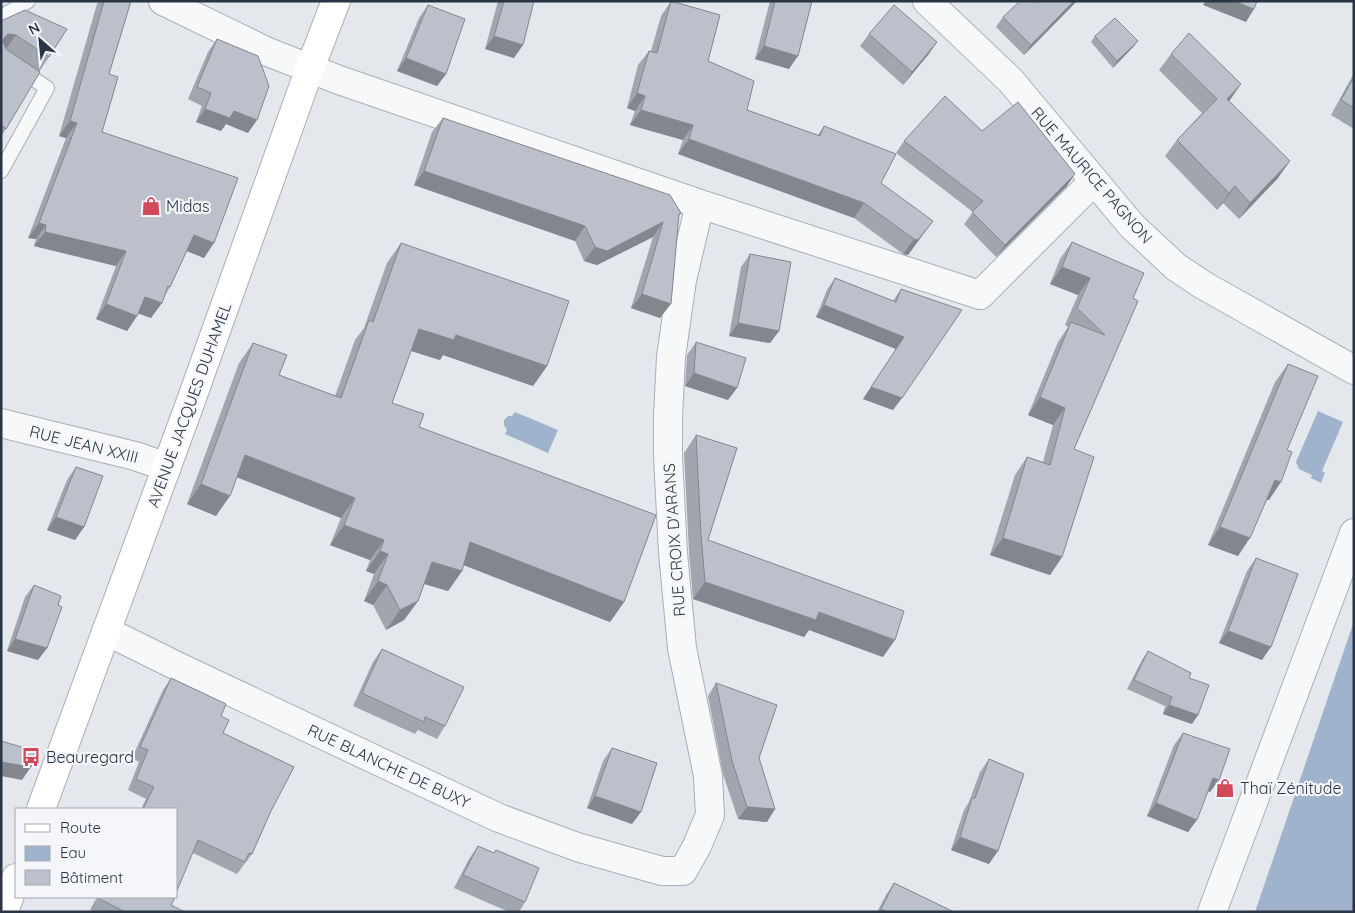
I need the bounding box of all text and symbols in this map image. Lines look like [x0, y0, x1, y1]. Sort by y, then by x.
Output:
north arrow [15, 15, 65, 65]
text: N [25, 18, 43, 39]
street label: RUE MAURICE PAGNON [1027, 102, 1157, 248]
shop icon: Midas [140, 195, 162, 217]
place label: Midas [166, 196, 210, 216]
street label: AVENUE JACQUES DUHAMEL [143, 299, 236, 510]
street label: RUE JEAN XXIII [27, 421, 141, 467]
street label: RUE CROIX D'ARANS [659, 463, 689, 617]
street label: RUE BLANCHE DE BUXY [305, 720, 474, 813]
bus stop icon: Beauregard [20, 746, 42, 768]
place label: Beauregard [46, 747, 134, 767]
shop icon: Thaï Zénitude [1214, 777, 1236, 799]
place label: Thaï Zénitude [1240, 778, 1341, 798]
legend [15, 808, 178, 898]
text: Route [60, 818, 101, 837]
text: Eau [60, 843, 86, 862]
text: Bâtiment [60, 868, 123, 887]

